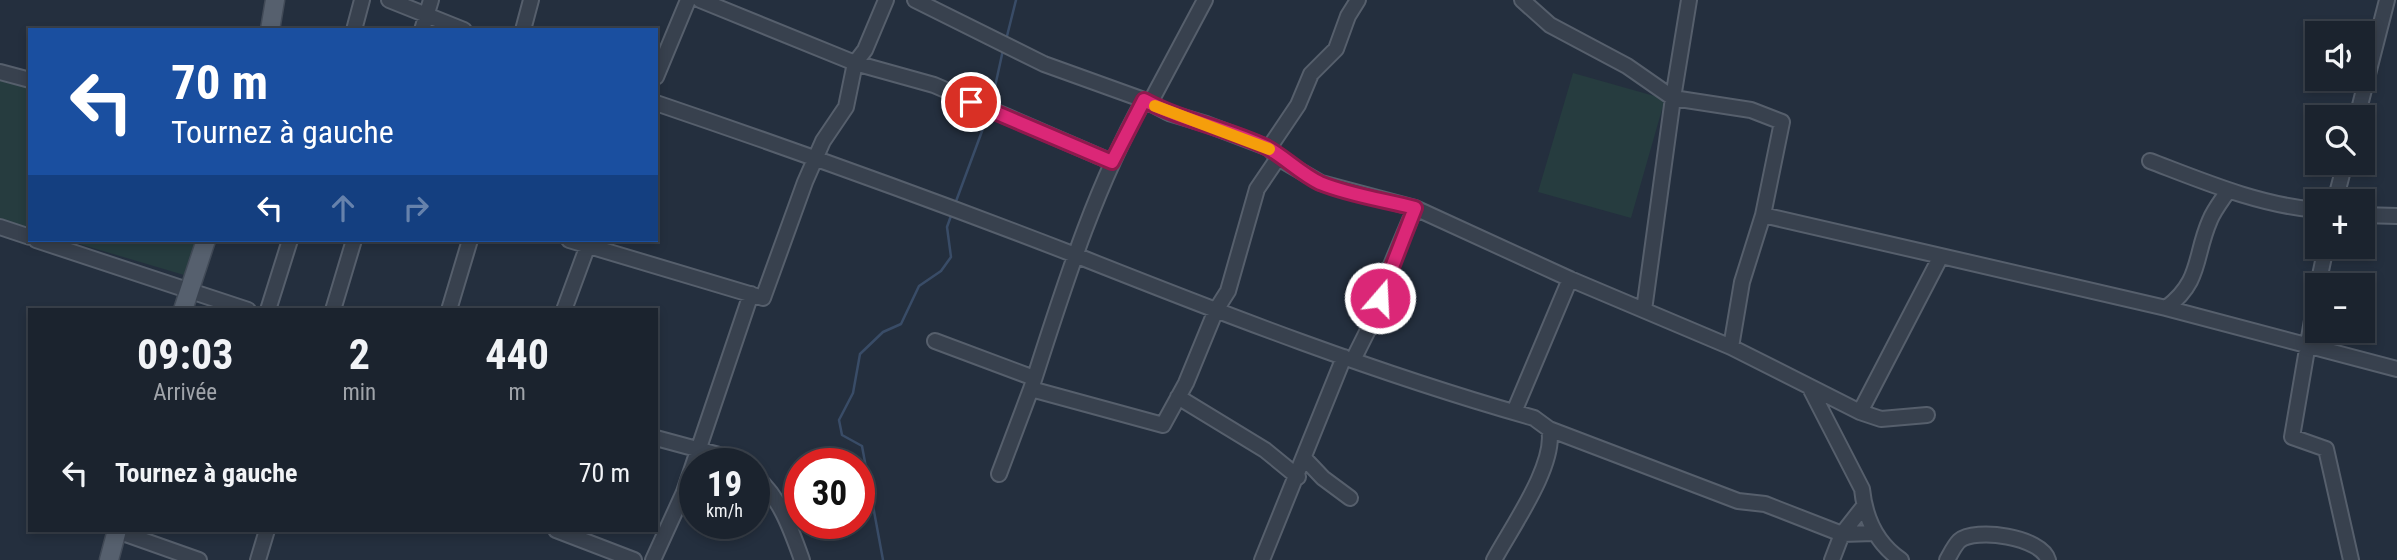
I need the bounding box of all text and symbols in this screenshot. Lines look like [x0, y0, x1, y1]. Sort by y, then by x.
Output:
map controls [2305, 21, 2375, 343]
button: sound [2305, 21, 2375, 91]
text: 70 m [171, 54, 268, 111]
icon: left [56, 56, 147, 147]
pin [941, 72, 1001, 132]
icon: arrive [952, 83, 990, 121]
button: search [2305, 105, 2375, 175]
text: Tournez à gauche [171, 113, 394, 151]
icon: left [251, 189, 289, 227]
icon: ahead [324, 189, 362, 227]
icon: right [397, 189, 435, 227]
button: + [2305, 189, 2375, 259]
position arrow [1343, 261, 1417, 335]
button: − [2305, 273, 2375, 343]
text: 09:03 [137, 330, 233, 379]
text: 2 [349, 330, 370, 379]
text: 440 [485, 330, 549, 379]
text: Arrivée [153, 379, 217, 406]
text: min [342, 379, 376, 406]
text: m [508, 379, 526, 406]
speed limit sign: 30 [784, 448, 875, 539]
icon: left [56, 454, 94, 492]
text: Tournez à gauche [115, 458, 297, 488]
text: 70 m [579, 458, 630, 488]
text: 19 [707, 464, 742, 505]
text: km/h [706, 500, 743, 521]

